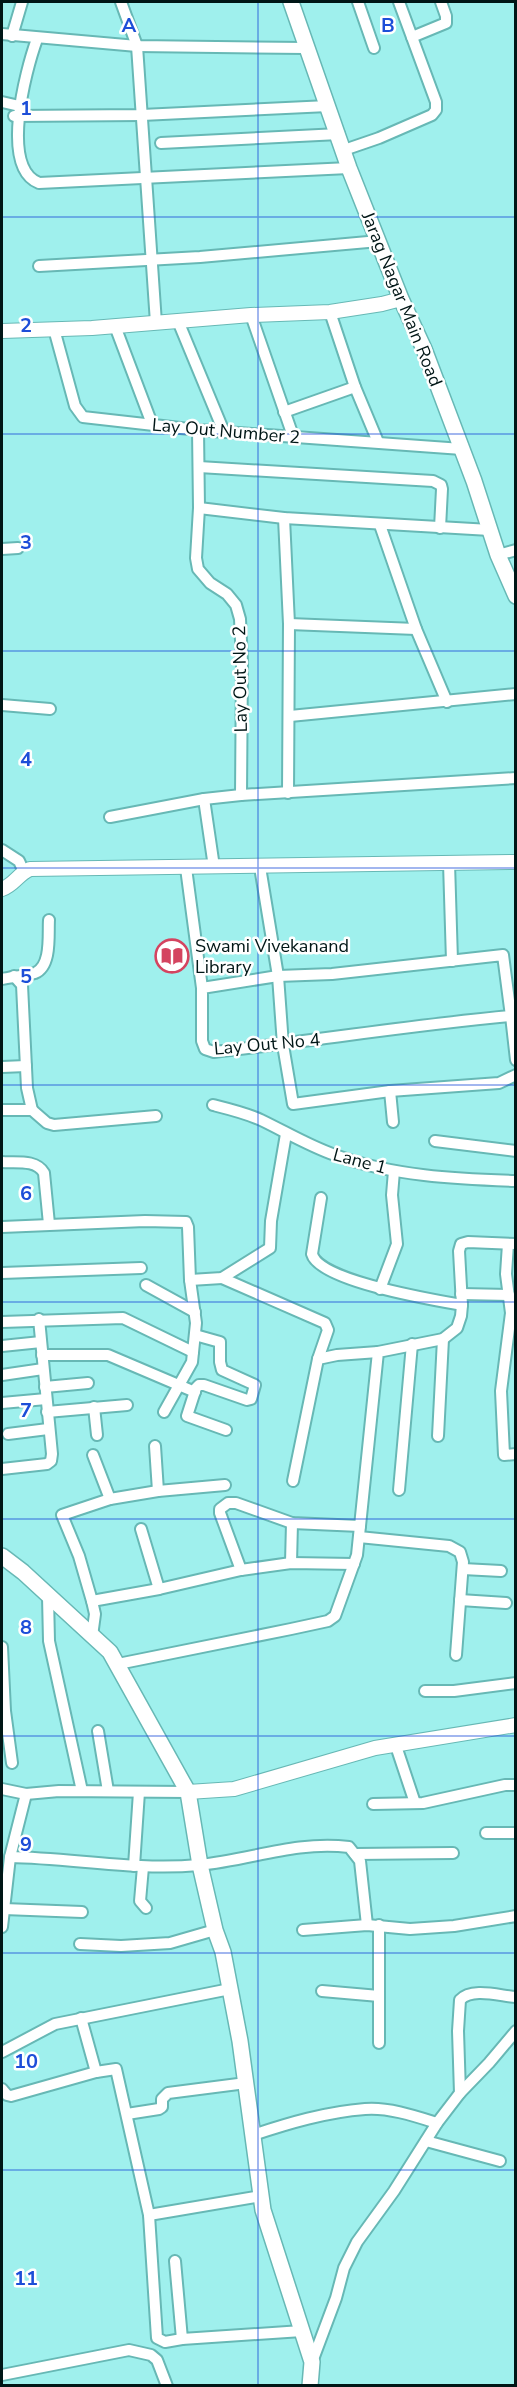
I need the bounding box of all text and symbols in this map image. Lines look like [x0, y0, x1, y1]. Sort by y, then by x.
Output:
text: A [122, 12, 137, 39]
text: B [381, 12, 395, 39]
text: 1 [20, 95, 32, 122]
street label: Jarag Nagar Main Road [356, 207, 448, 390]
text: 2 [20, 312, 32, 339]
street label: Lay Out Number 2 [151, 413, 301, 449]
text: 3 [20, 529, 32, 556]
street label: Lay Out No 2 [227, 625, 253, 733]
text: 4 [20, 746, 32, 773]
place label: Swami Vivekanand Library [195, 934, 349, 979]
library icon: Swami Vivekanand Library [154, 938, 190, 974]
text: 5 [20, 963, 32, 990]
street label: Lay Out No 4 [213, 1027, 321, 1061]
street label: Lane 1 [331, 1142, 389, 1180]
text: 6 [20, 1180, 32, 1207]
text: 7 [20, 1397, 32, 1424]
text: 8 [20, 1614, 32, 1641]
text: 9 [20, 1831, 32, 1858]
text: 10 [14, 2048, 38, 2075]
text: 11 [14, 2265, 38, 2292]

